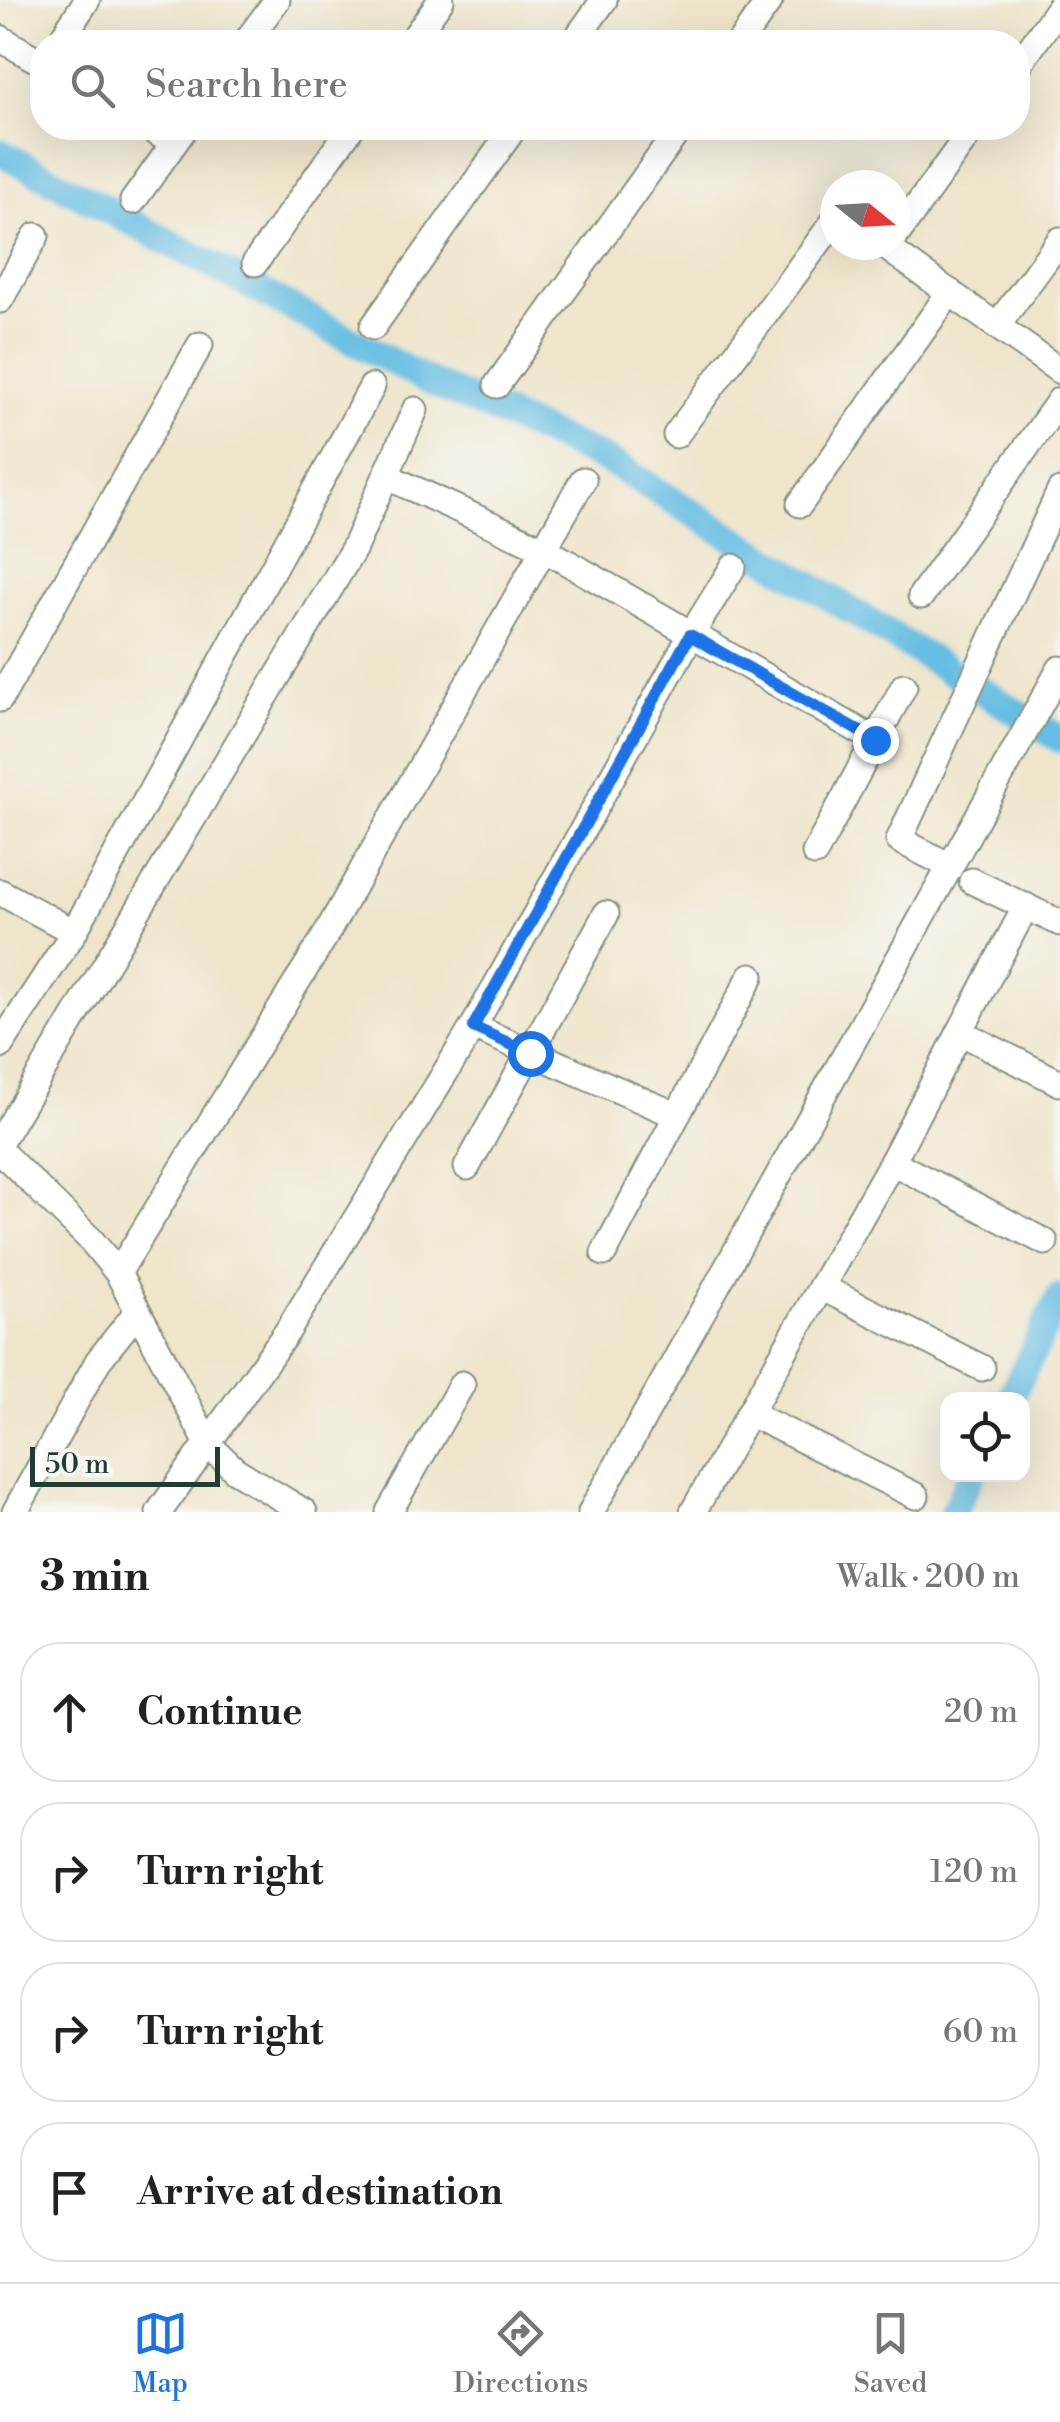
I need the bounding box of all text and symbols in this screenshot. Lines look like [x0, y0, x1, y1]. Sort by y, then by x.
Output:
search box [30, 30, 1030, 140]
icon: search [65, 58, 120, 113]
text: Search here [145, 62, 348, 109]
north arrow [820, 170, 910, 260]
route end [853, 718, 899, 764]
route start [508, 1031, 554, 1077]
map controls [940, 1392, 1030, 1482]
button: locate [940, 1392, 1030, 1482]
scale bar [30, 1442, 220, 1486]
text: 50 m [45, 1447, 109, 1482]
text: 3 min [40, 1551, 149, 1604]
text: Walk · 200 m [837, 1557, 1020, 1597]
icon: ahead [42, 1685, 97, 1740]
text: Continue [137, 1689, 302, 1736]
text: 20 m [944, 1692, 1018, 1732]
icon: right [42, 1845, 97, 1900]
text: Turn right [137, 1849, 323, 1896]
text: 120 m [929, 1852, 1018, 1892]
icon: right [42, 2005, 97, 2060]
text: Turn right [137, 2009, 323, 2056]
text: 60 m [943, 2012, 1018, 2052]
icon: arrive [42, 2165, 97, 2220]
text: Arrive at destination [137, 2169, 503, 2216]
tab: Map [133, 2306, 188, 2401]
tab: Directions [453, 2306, 588, 2401]
tab: Saved [854, 2306, 927, 2401]

